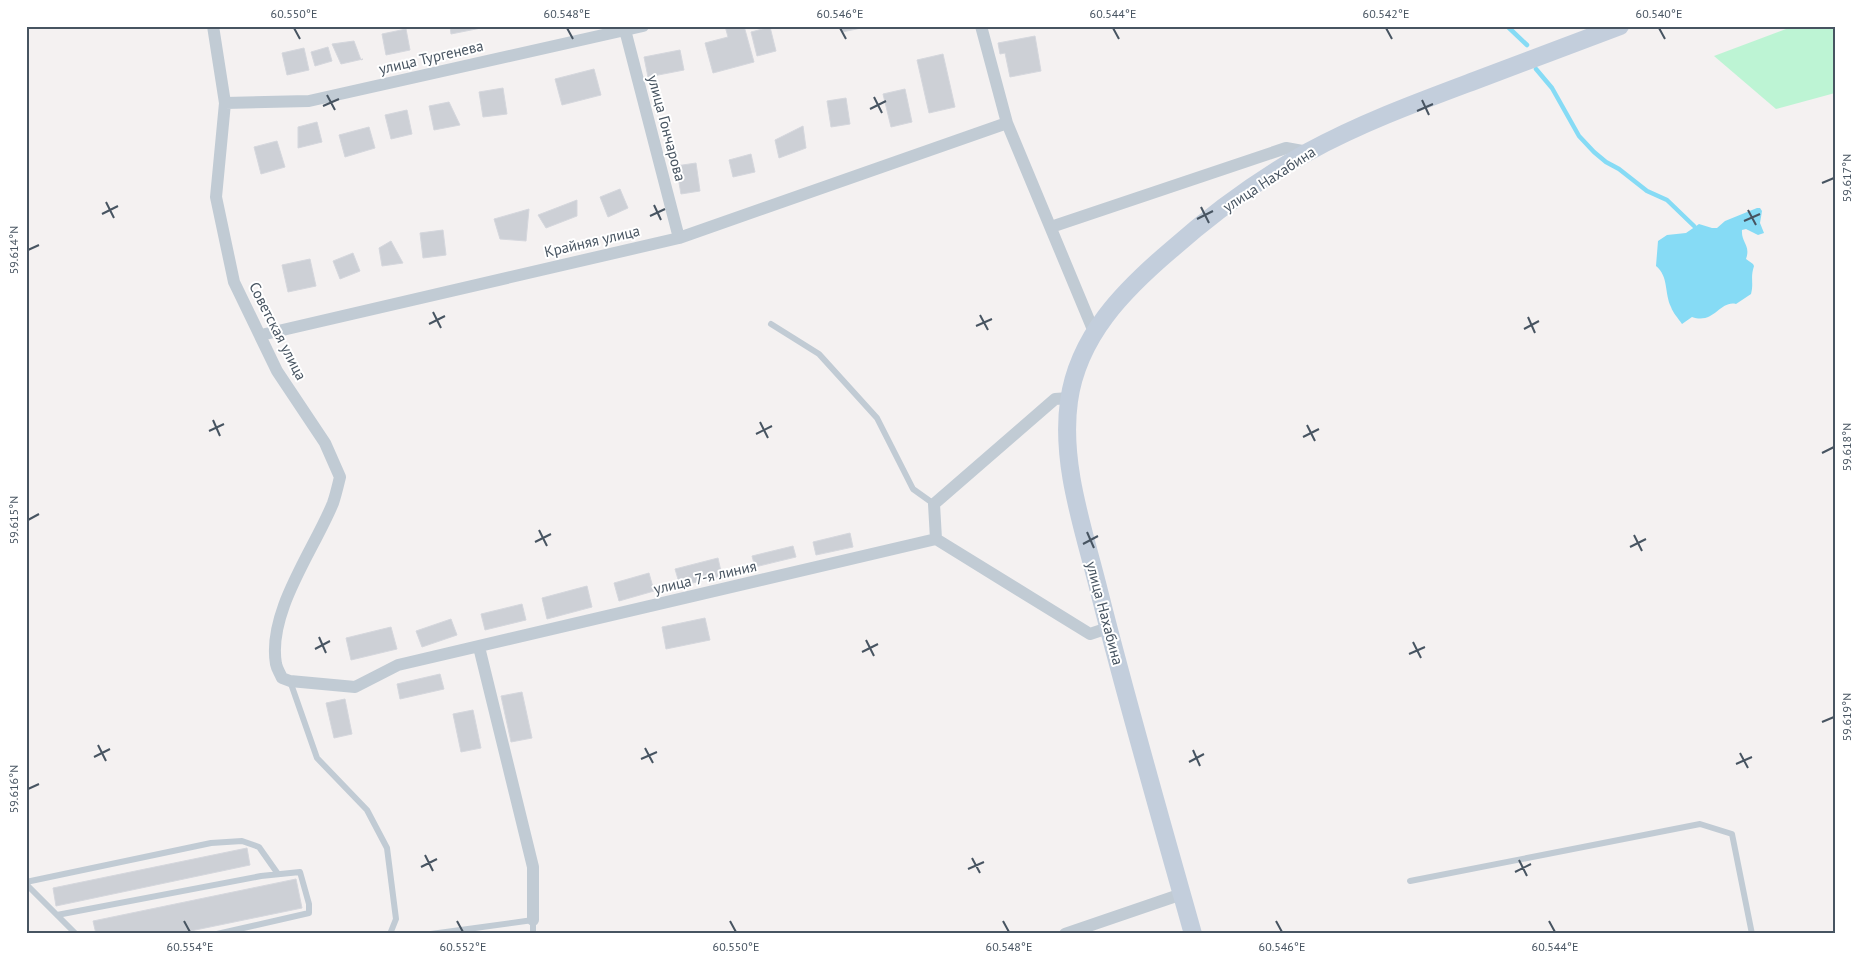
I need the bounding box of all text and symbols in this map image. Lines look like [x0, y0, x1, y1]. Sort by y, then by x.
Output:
text: 60.550°E [271, 6, 317, 21]
text: 60.548°E [544, 6, 590, 21]
text: 60.546°E [817, 6, 863, 21]
text: 60.544°E [1090, 6, 1136, 21]
text: 60.542°E [1363, 6, 1409, 21]
text: 60.540°E [1636, 6, 1682, 21]
street label: улица Тургенева [377, 36, 485, 78]
street label: улица Гончарова [644, 73, 690, 183]
street label: улица Нахабина [1219, 142, 1319, 216]
text: 59.617°N [1839, 154, 1854, 202]
street label: Крайняя улица [542, 221, 642, 261]
text: 59.614°N [6, 226, 21, 274]
street label: Советская улица [245, 279, 311, 383]
text: 59.618°N [1839, 423, 1854, 471]
text: 59.615°N [6, 496, 21, 544]
street label: улица 7-я линия [652, 556, 758, 598]
street label: улица Нахабина [1082, 559, 1128, 667]
text: 59.619°N [1839, 693, 1854, 741]
text: 59.616°N [6, 765, 21, 813]
text: 60.554°E [167, 939, 213, 954]
text: 60.552°E [440, 939, 486, 954]
text: 60.550°E [713, 939, 759, 954]
text: 60.548°E [986, 939, 1032, 954]
text: 60.546°E [1259, 939, 1305, 954]
text: 60.544°E [1532, 939, 1578, 954]

